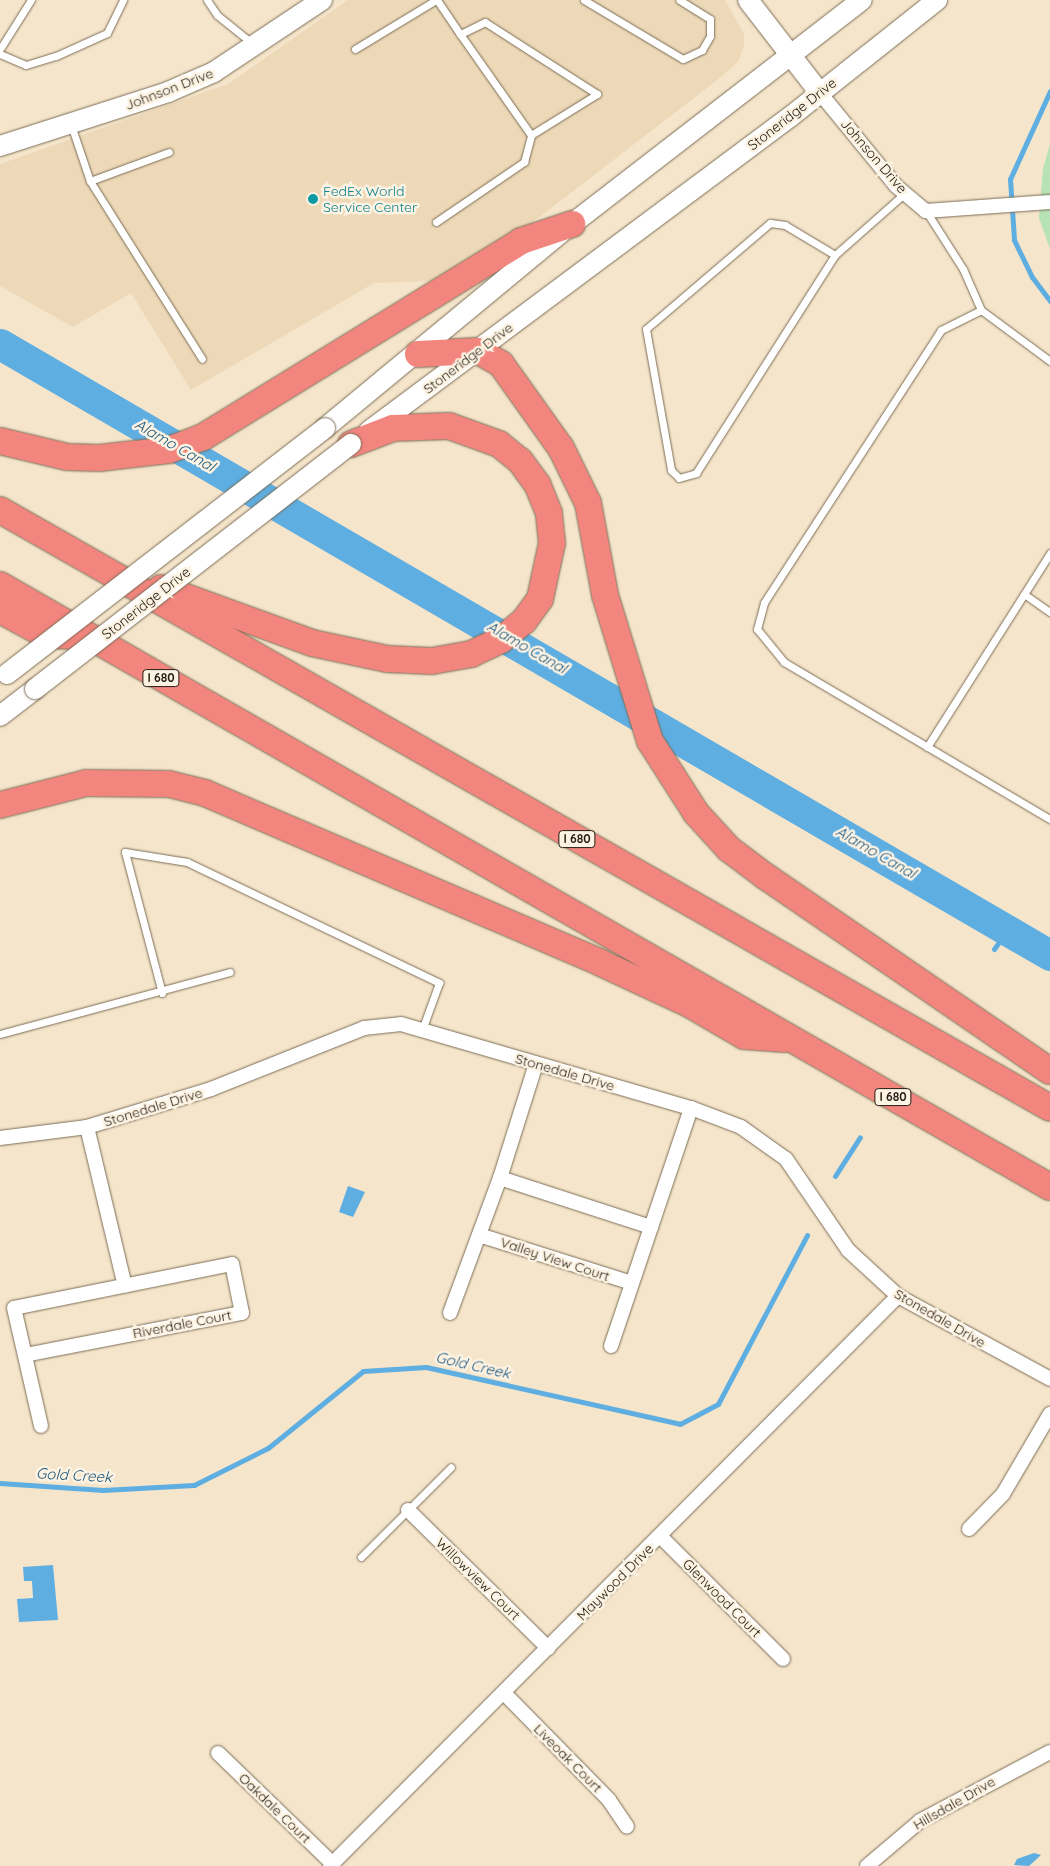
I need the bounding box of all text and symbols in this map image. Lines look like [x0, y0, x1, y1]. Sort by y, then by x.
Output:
street label: Johnson Drive [123, 64, 215, 114]
street label: Stoneridge Drive [744, 74, 840, 154]
street label: Johnson Drive [837, 115, 911, 197]
place label: FedEx World Service Center [323, 183, 417, 216]
marker: FedEx World Service Center [307, 193, 319, 205]
street label: Stoneridge Drive [420, 319, 516, 397]
water label: Alamo Canal [132, 415, 218, 475]
street label: Stoneridge Drive [98, 563, 194, 643]
water label: Alamo Canal [484, 617, 570, 677]
road number: I 680 [142, 668, 180, 688]
water label: Alamo Canal [833, 822, 919, 882]
road number: I 680 [558, 830, 596, 849]
street label: Stonedale Drive [513, 1050, 617, 1094]
street label: Stonedale Drive [102, 1084, 204, 1130]
road number: I 680 [874, 1088, 912, 1106]
street label: Valley View Court [498, 1233, 612, 1285]
street label: Stonedale Drive [891, 1285, 989, 1351]
street label: Riverdale Court [131, 1306, 233, 1342]
water label: Gold Creek [434, 1348, 512, 1382]
water label: Gold Creek [35, 1464, 113, 1486]
street label: Willowview Court [432, 1534, 524, 1624]
street label: Maywood Drive [573, 1540, 657, 1624]
street label: Glenwood Court [679, 1555, 765, 1641]
street label: Liveoak Court [530, 1720, 606, 1796]
street label: Oakdale Court [235, 1769, 315, 1847]
street label: Hillsdale Drive [910, 1773, 998, 1833]

